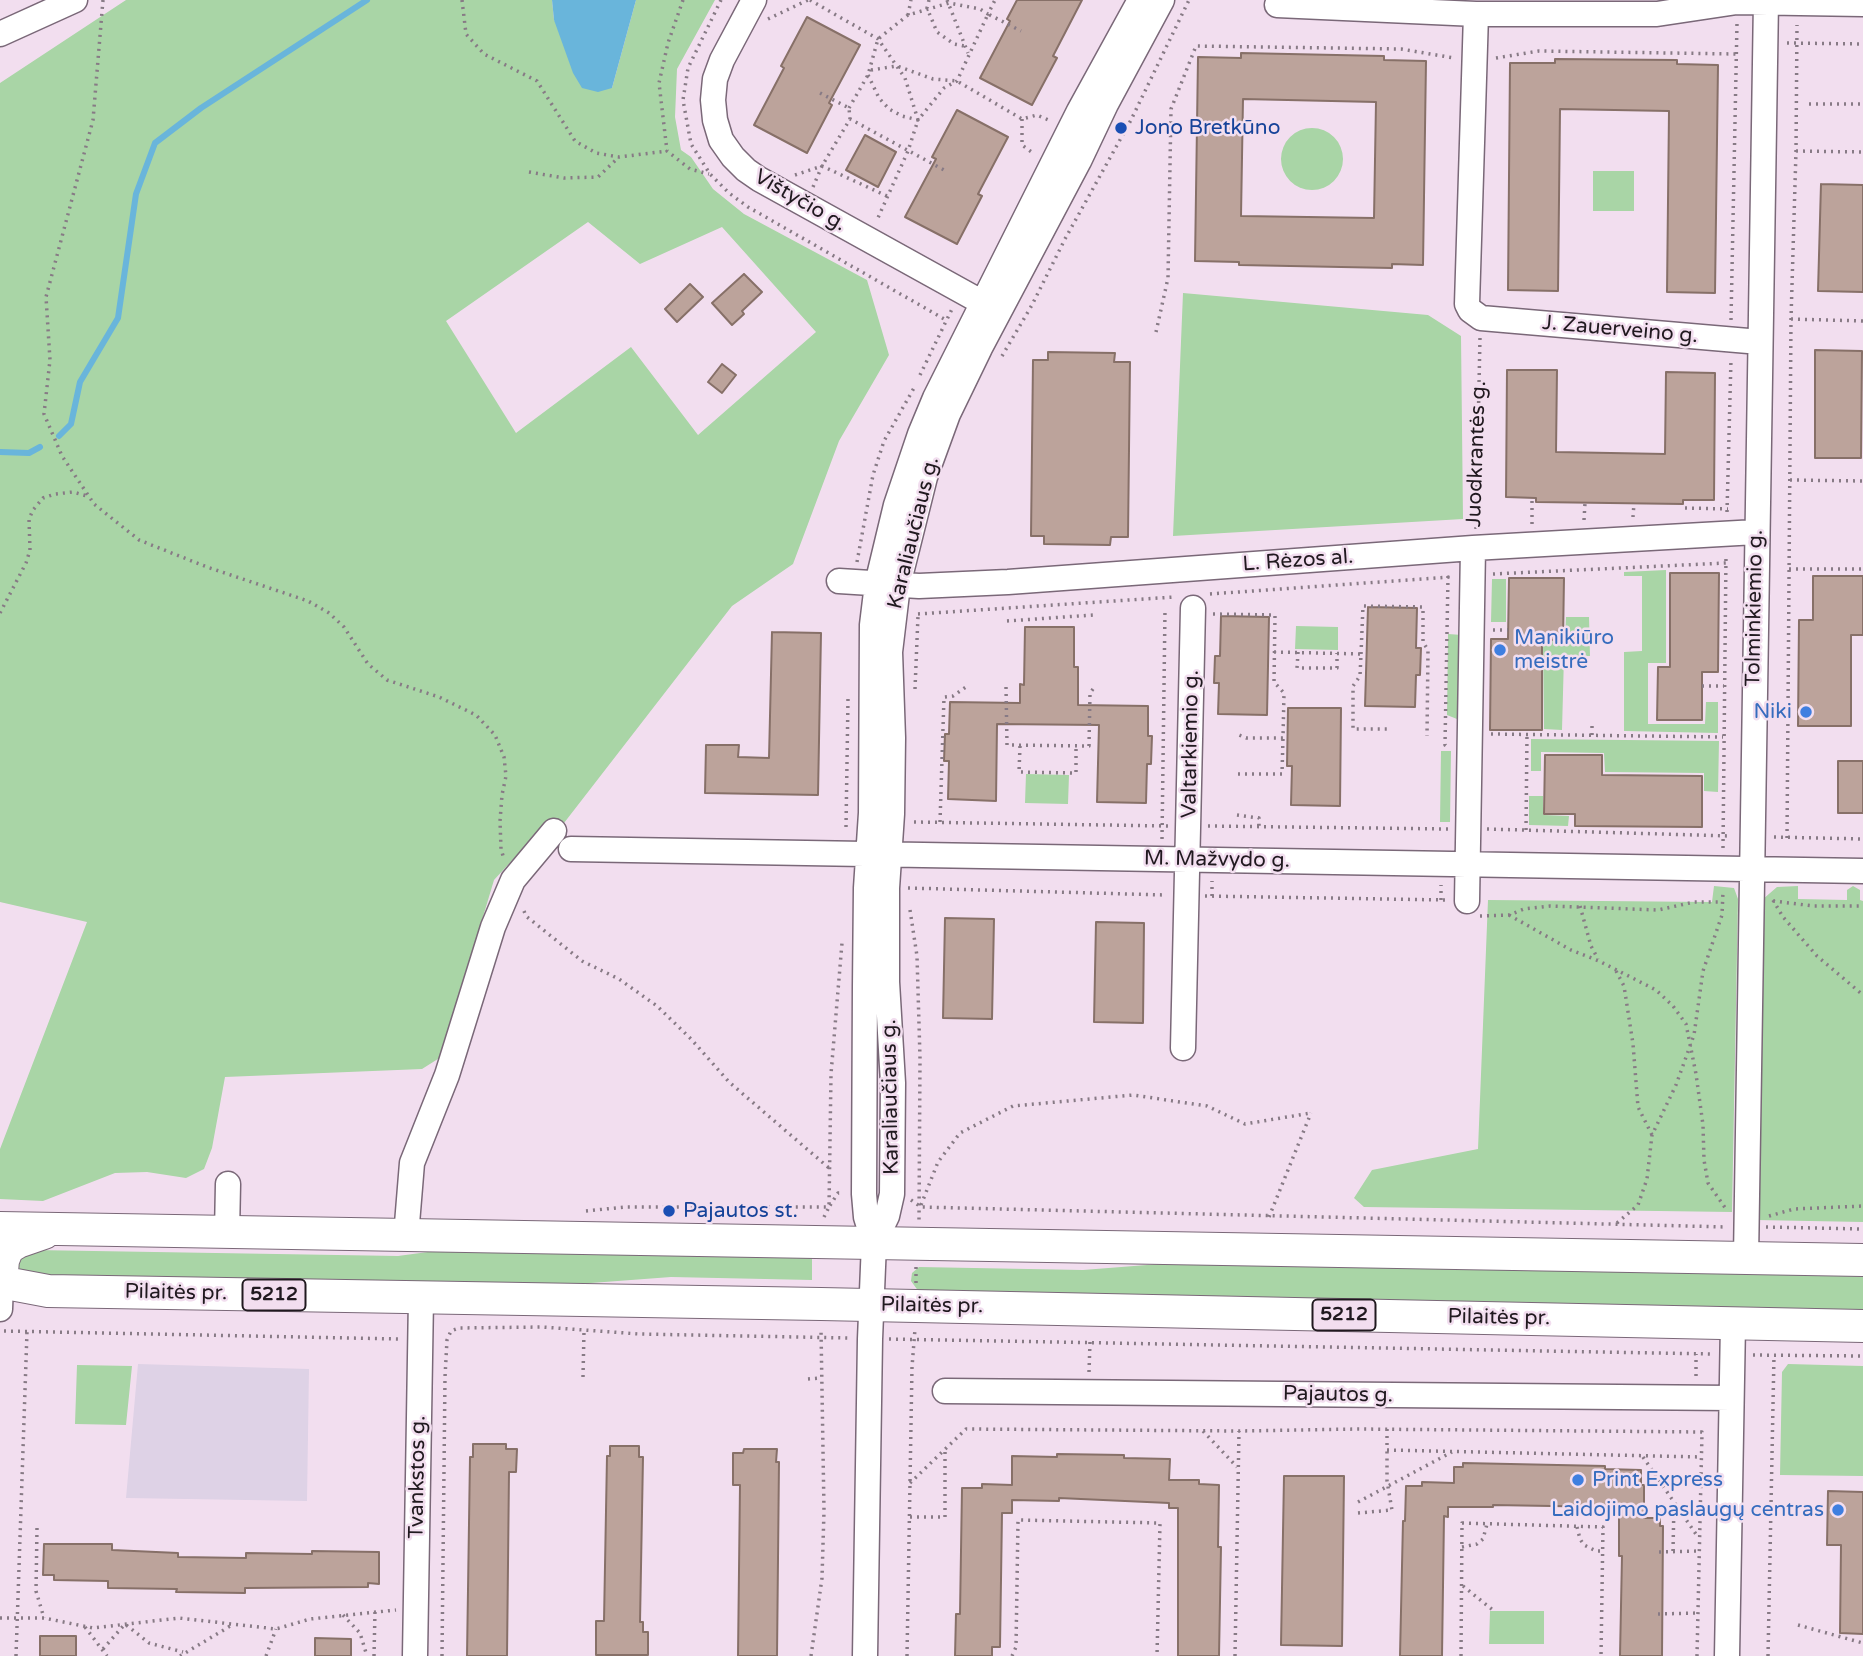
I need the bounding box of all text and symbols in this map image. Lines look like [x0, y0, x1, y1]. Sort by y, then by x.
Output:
place label: Jono Bretkūno [1135, 115, 1280, 141]
marker: Jono Bretkūno [1113, 120, 1129, 136]
street label: Vištyčio g. [750, 165, 850, 237]
street label: J. Zauerveino g. [1541, 311, 1699, 349]
street label: Juodkrantės g. [1462, 380, 1492, 528]
street label: Karaliaučiaus g. [883, 454, 945, 612]
street label: Tolminkiemio g. [1741, 529, 1769, 687]
street label: L. Rėzos al. [1242, 545, 1354, 577]
place label: Manikiūro meistrė [1514, 625, 1614, 675]
marker: Manikiūro meistrė [1492, 642, 1508, 658]
street label: Valtarkiemio g. [1177, 670, 1205, 818]
place label: Niki [1753, 699, 1792, 725]
marker: Niki [1798, 704, 1814, 720]
street label: M. Mažvydo g. [1144, 846, 1290, 874]
street label: Karaliaučiaus g. [877, 1019, 905, 1175]
place label: Pajautos st. [683, 1198, 798, 1224]
marker: Pajautos st. [661, 1203, 677, 1219]
street label: Pilaitės pr. [124, 1280, 228, 1306]
road number: 5212 [243, 1280, 306, 1310]
street label: Pilaitės pr. [880, 1293, 984, 1319]
road number: 5212 [1312, 1300, 1376, 1330]
street label: Pilaitės pr. [1447, 1305, 1551, 1331]
street label: Pajautos g. [1283, 1381, 1393, 1409]
street label: Tvankstos g. [404, 1415, 432, 1539]
place label: Print Express [1592, 1467, 1723, 1493]
marker: Print Express [1570, 1472, 1586, 1488]
place label: Laidojimo paslaugų centras [1551, 1497, 1824, 1523]
marker: Laidojimo paslaugų centras [1830, 1502, 1846, 1518]

